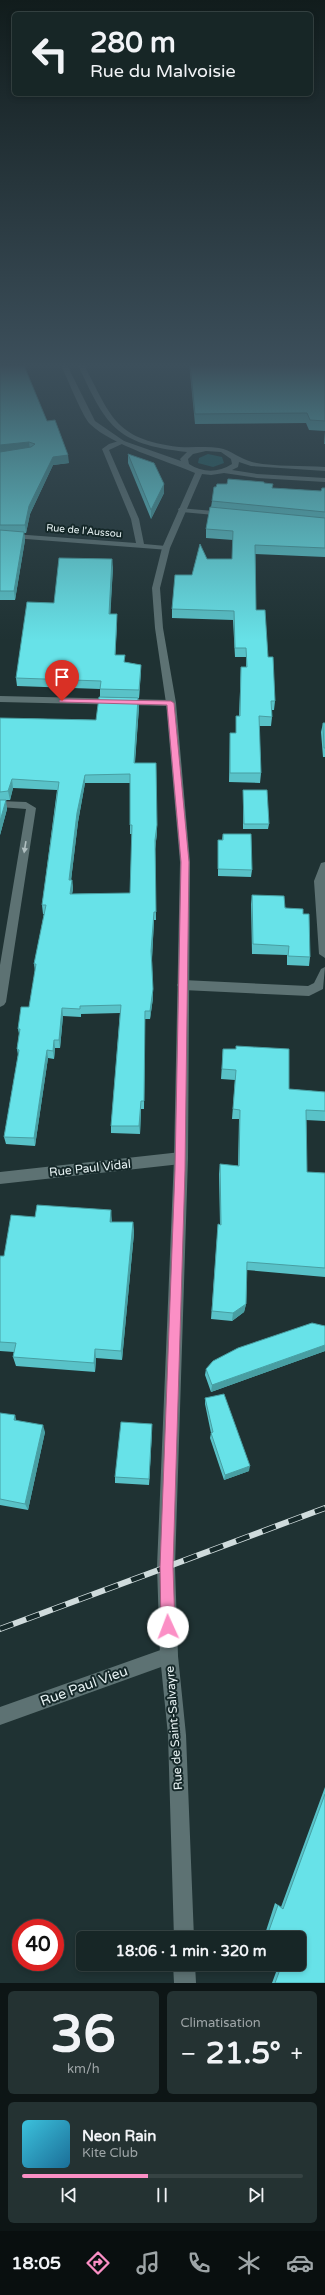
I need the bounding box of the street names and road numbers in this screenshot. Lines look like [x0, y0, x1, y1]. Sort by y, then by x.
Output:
street label: Rue de l'Aussou [46, 522, 122, 540]
street label: Rue Paul Vidal [48, 1157, 132, 1179]
street label: Rue Paul Vieu [38, 1662, 130, 1710]
street label: Rue de Saint-Salvayre [163, 1665, 185, 1791]

